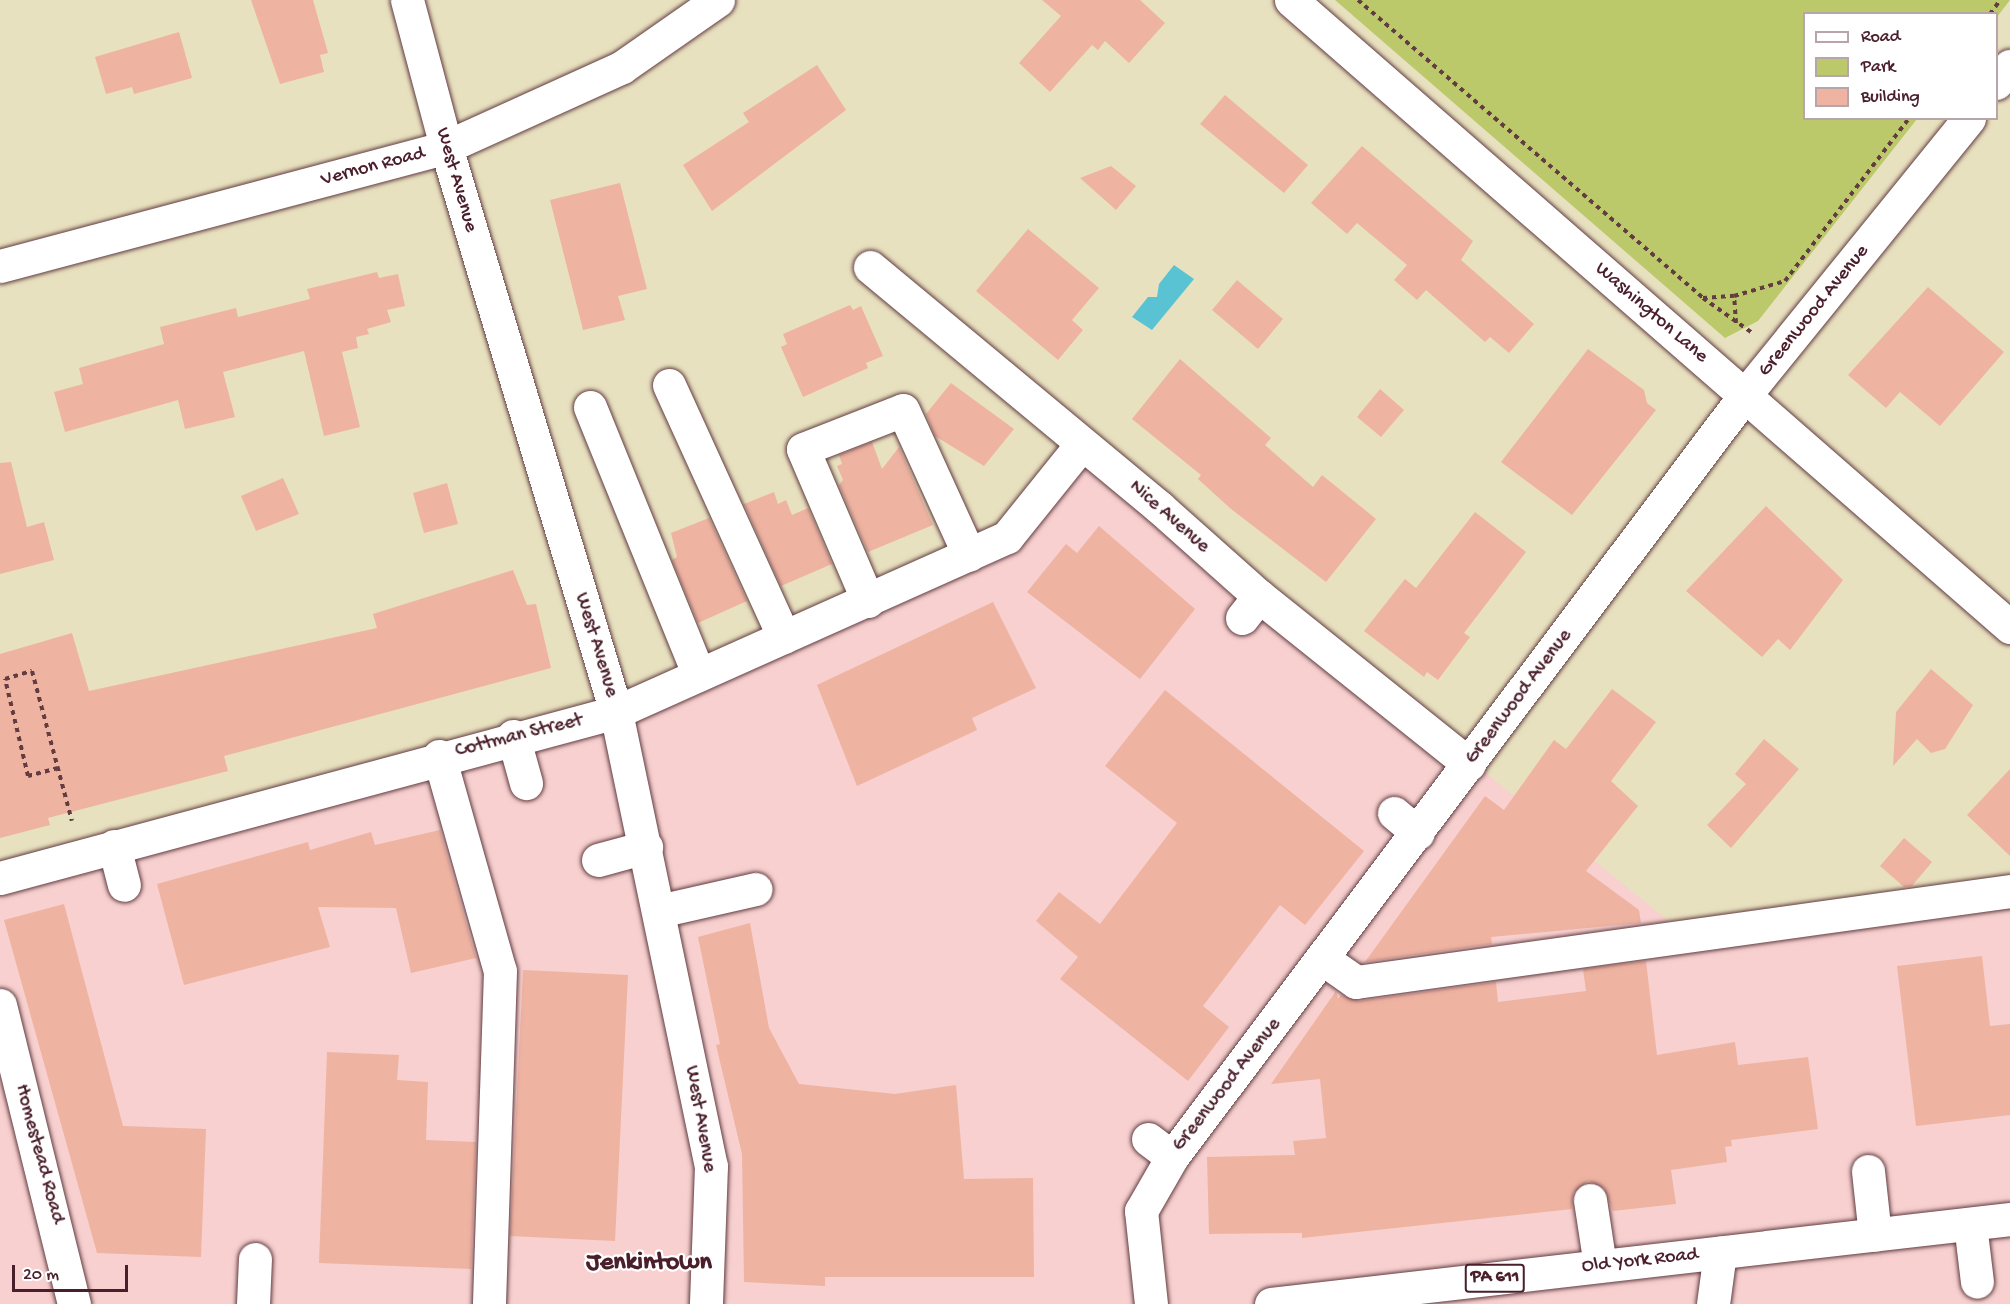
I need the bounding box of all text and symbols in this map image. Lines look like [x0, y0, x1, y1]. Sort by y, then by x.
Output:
legend [1803, 12, 1998, 120]
text: Road [1861, 27, 1900, 48]
text: Park [1861, 57, 1895, 78]
text: Building [1861, 87, 1920, 108]
street label: West Avenue [430, 125, 482, 235]
street label: Vernon Road [319, 142, 427, 192]
street label: Greenwood Avenue [1753, 240, 1875, 382]
street label: Washington Lane [1589, 257, 1713, 369]
street label: Nice Avenue [1124, 475, 1214, 559]
street label: West Avenue [569, 590, 623, 700]
street label: Greenwood Avenue [1460, 625, 1578, 769]
street label: Cottman Street [453, 709, 585, 763]
street label: Greenwood Avenue [1167, 1014, 1287, 1156]
street label: West Avenue [679, 1064, 721, 1174]
street label: Homestead Road [9, 1082, 69, 1226]
street label: Old York Road [1581, 1243, 1699, 1279]
district label: Jenkintown [586, 1248, 712, 1280]
scale bar [15, 1253, 130, 1291]
road number: PA 611 [1464, 1263, 1526, 1293]
text: 20 m [23, 1265, 59, 1286]

